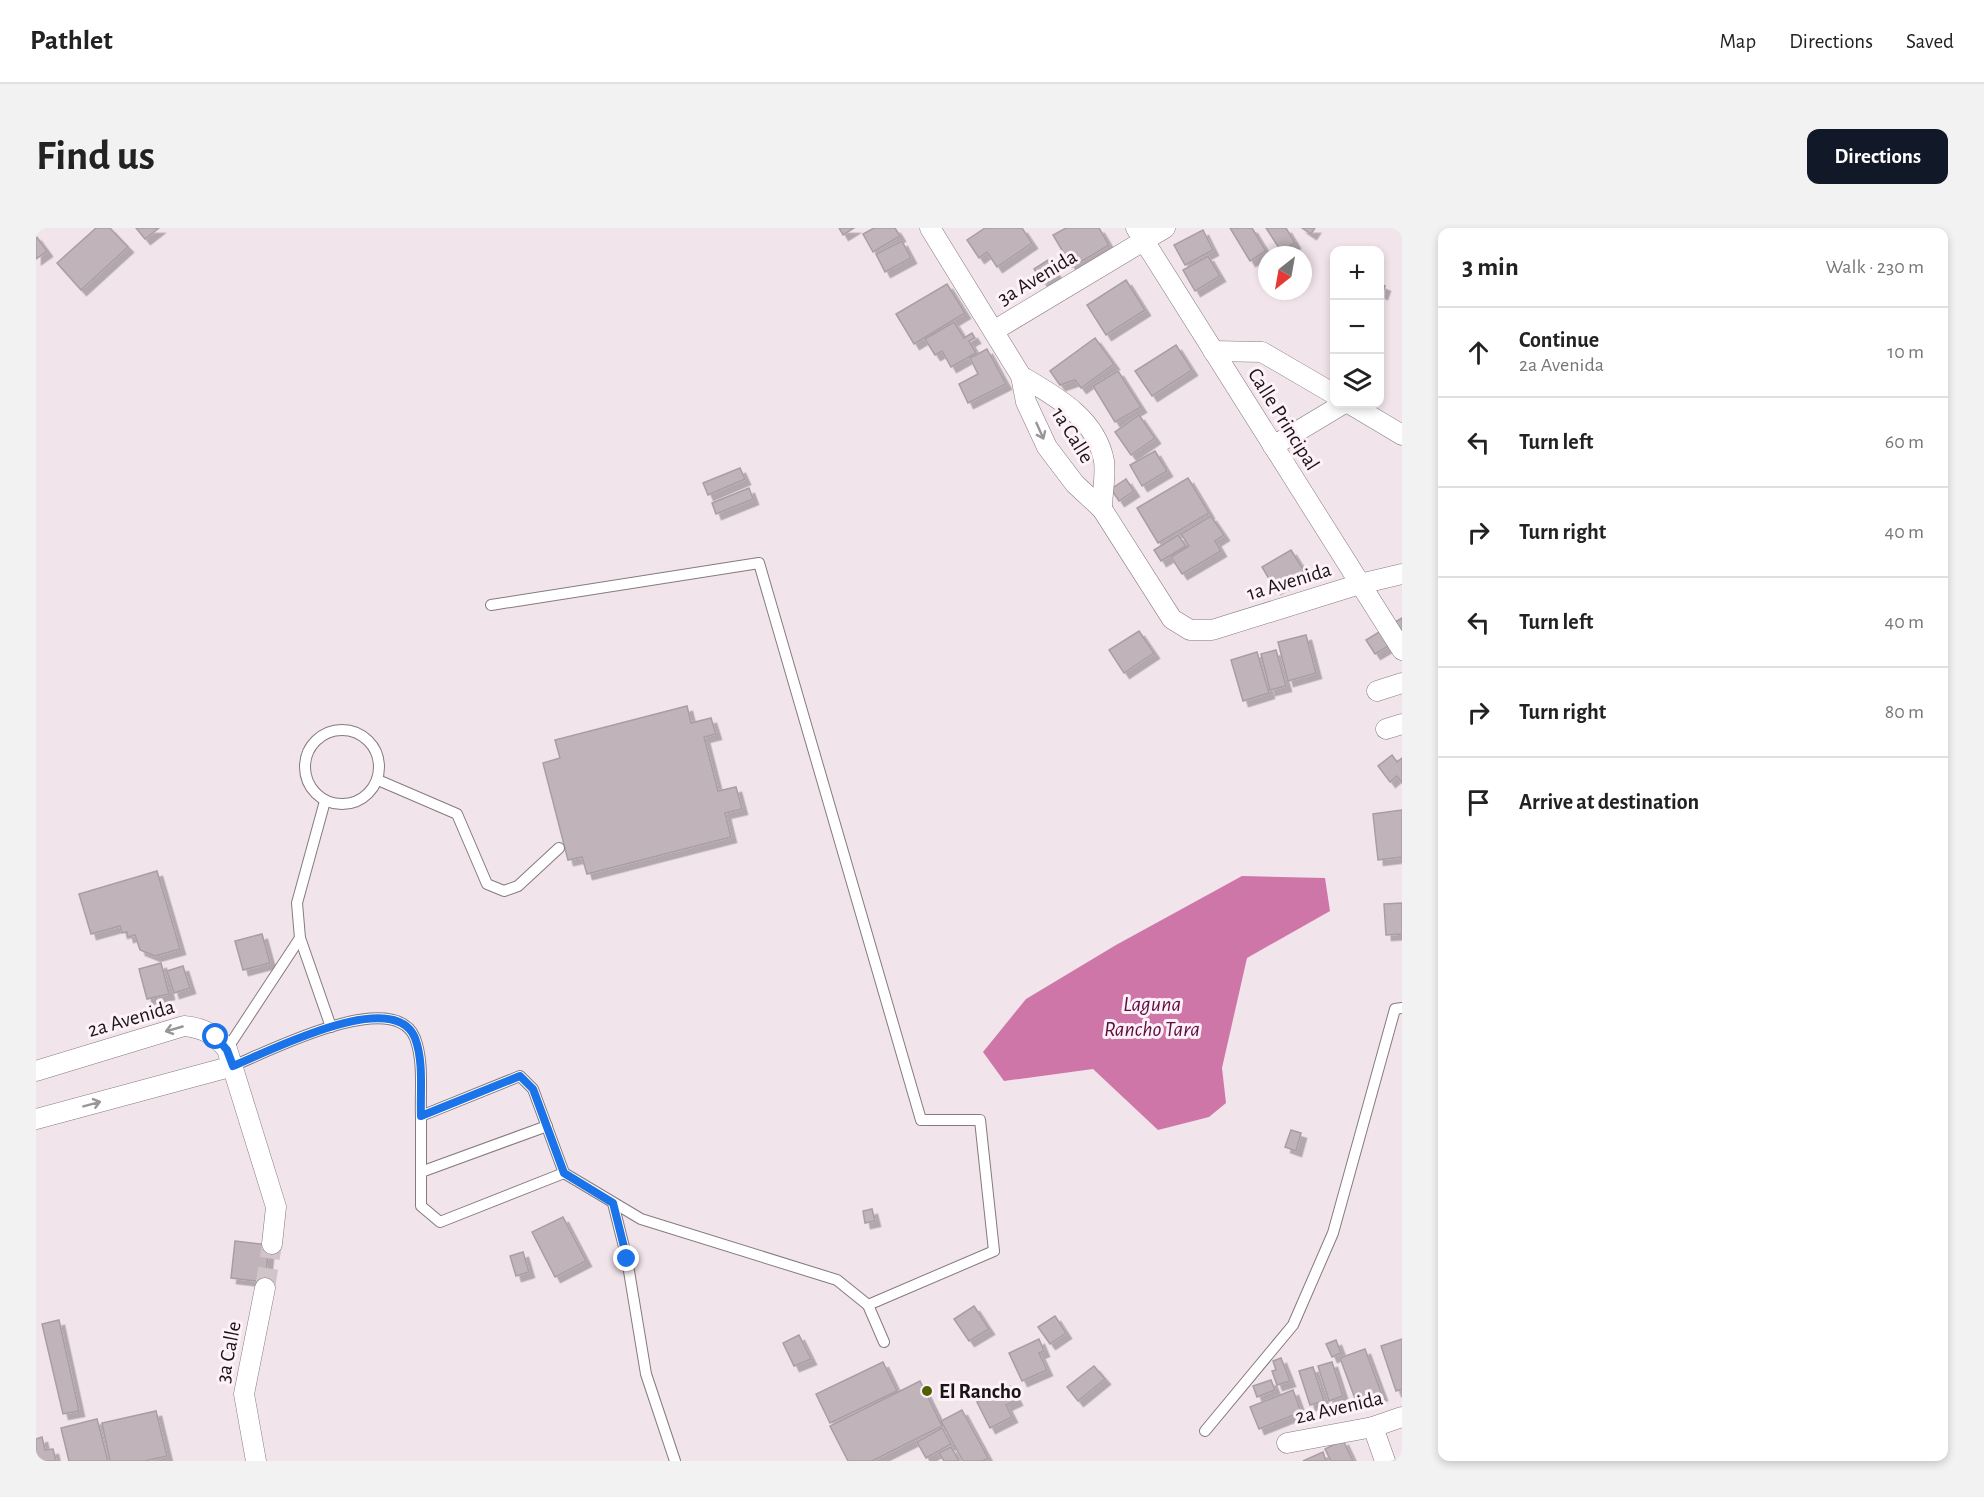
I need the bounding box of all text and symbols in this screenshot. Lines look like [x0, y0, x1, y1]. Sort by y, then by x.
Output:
text: Pathlet [30, 27, 113, 55]
text: Map [1720, 31, 1756, 52]
text: Directions [1789, 31, 1873, 52]
text: Saved [1906, 31, 1954, 52]
button: Directions [1807, 129, 1948, 184]
text: Find us [36, 135, 155, 177]
street label: 3a Avenida [994, 246, 1081, 309]
north arrow [1258, 246, 1312, 300]
map controls [1330, 246, 1384, 408]
button: + [1330, 246, 1384, 300]
text: 3 min [1462, 254, 1519, 280]
text: Walk · 230 m [1826, 257, 1924, 277]
button: − [1330, 300, 1384, 354]
text: Continue [1519, 329, 1599, 351]
icon: ahead [1462, 336, 1495, 369]
text: 10 m [1887, 342, 1924, 362]
button: layers [1330, 354, 1384, 408]
text: 2a Avenida [1519, 355, 1604, 375]
street label: Calle Principal [1244, 364, 1323, 474]
street label: 1a Calle [1047, 404, 1098, 467]
one-way arrow [1034, 421, 1046, 439]
icon: left [1462, 426, 1495, 459]
text: Turn left [1519, 431, 1593, 453]
text: 60 m [1885, 432, 1924, 452]
icon: right [1462, 516, 1495, 549]
text: Turn right [1519, 521, 1606, 543]
text: 40 m [1885, 522, 1924, 542]
street label: 1a Avenida [1245, 559, 1334, 604]
icon: left [1462, 606, 1495, 639]
text: Turn left [1519, 611, 1593, 633]
text: 40 m [1885, 612, 1924, 632]
icon: right [1462, 696, 1495, 729]
text: Turn right [1519, 701, 1606, 723]
text: 80 m [1885, 702, 1924, 722]
icon: arrive [1462, 786, 1495, 819]
text: Arrive at destination [1519, 791, 1699, 813]
water label: Laguna Rancho Tara [1104, 993, 1200, 1040]
street label: 2a Avenida [85, 996, 177, 1041]
route start [202, 1023, 228, 1049]
one-way arrow [165, 1024, 184, 1035]
one-way arrow [83, 1097, 102, 1109]
route end [613, 1245, 639, 1271]
street label: 3a Calle [212, 1319, 245, 1385]
place label: El Rancho [939, 1381, 1021, 1402]
marker: El Rancho [920, 1384, 934, 1398]
street label: 2a Avenida [1293, 1387, 1385, 1428]

